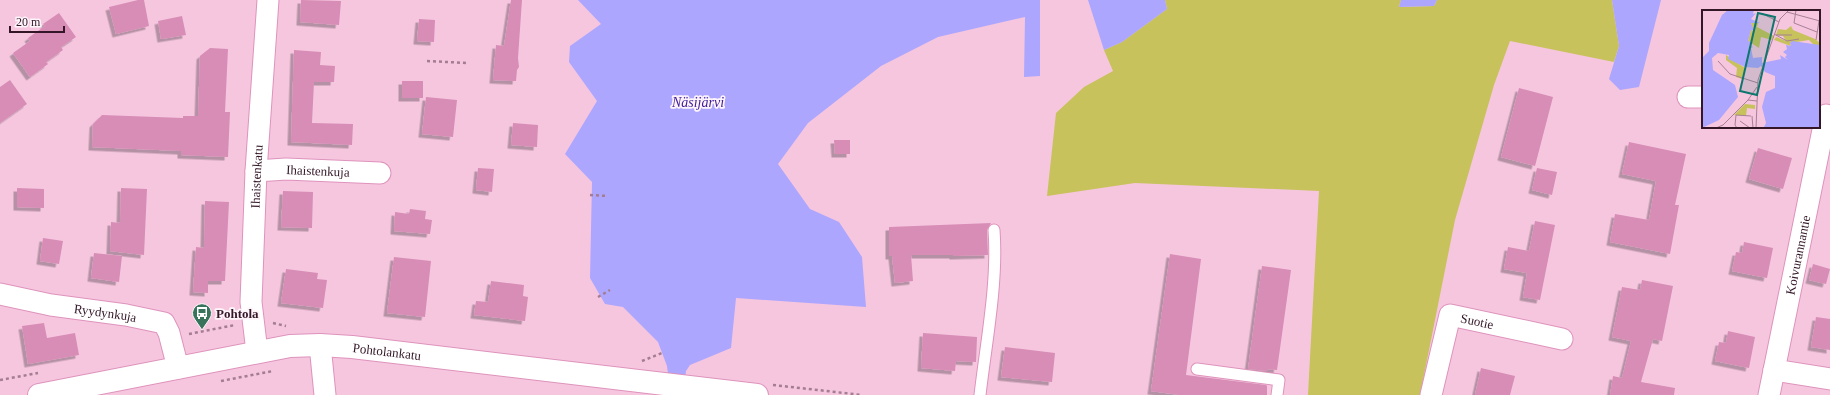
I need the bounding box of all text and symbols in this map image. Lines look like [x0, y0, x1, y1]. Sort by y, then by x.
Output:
scale bar [10, 8, 64, 34]
inset map [1702, 10, 1820, 128]
text: 20 m [16, 15, 41, 29]
water label: Näsijärvi [671, 95, 724, 110]
street label: Ihaistenkatu [247, 144, 265, 209]
street label: Ihaistenkuja [286, 162, 350, 179]
street label: Koivurannantie [1782, 214, 1813, 296]
street label: Ryydynkuja [73, 301, 138, 325]
bus stop icon: Pohtola [191, 302, 213, 330]
place label: Pohtola [216, 306, 259, 321]
street label: Suotie [1459, 310, 1495, 332]
street label: Pohtolankatu [352, 340, 422, 363]

